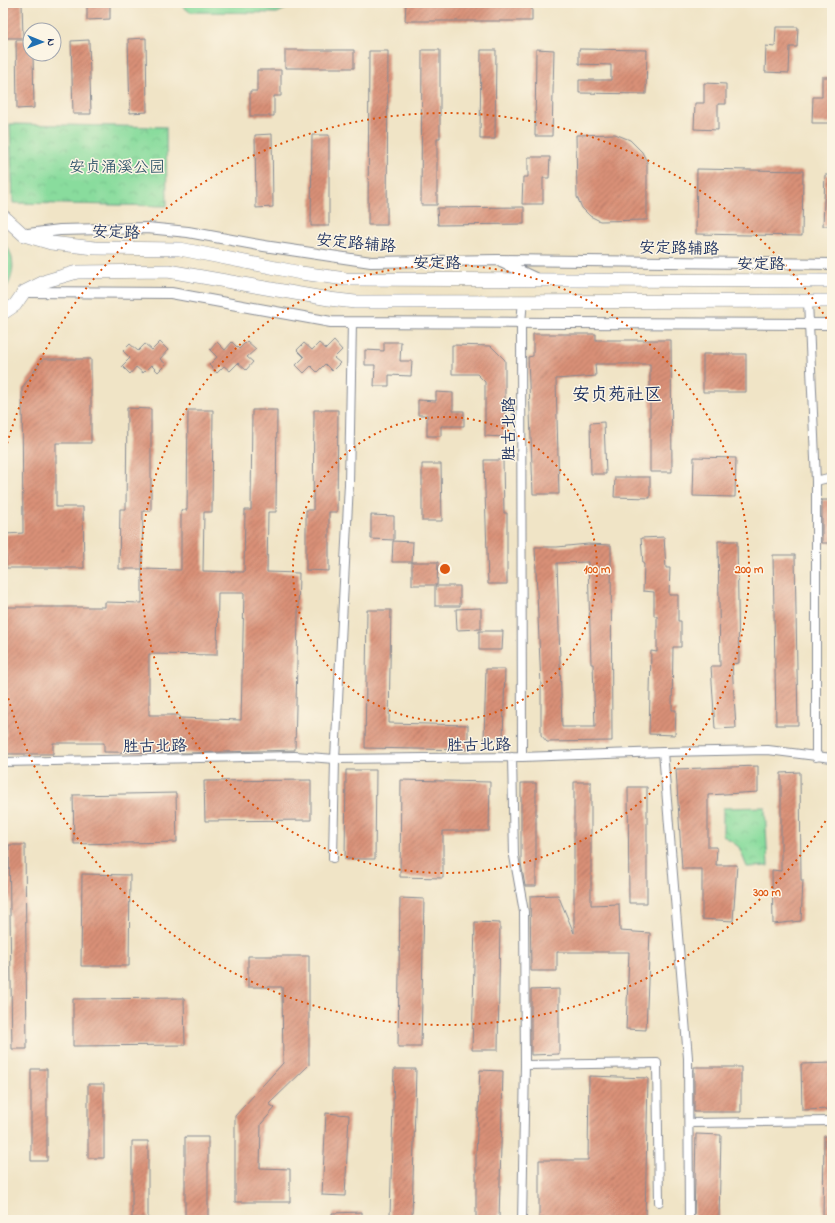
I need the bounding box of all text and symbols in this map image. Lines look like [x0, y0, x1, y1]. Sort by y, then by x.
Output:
north arrow [22, 22, 62, 62]
text: N [43, 38, 59, 46]
park label: 安贞涌溪公园 [69, 156, 165, 180]
street label: 安定路 [92, 220, 140, 246]
street label: 安定路辅路 [315, 229, 397, 259]
street label: 安定路辅路 [639, 236, 719, 262]
street label: 安定路 [413, 252, 461, 276]
street label: 安定路 [737, 253, 785, 277]
district label: 安贞苑社区 [572, 383, 662, 409]
street label: 胜古北路 [498, 397, 522, 461]
text: 100 m [584, 561, 611, 579]
text: 200 m [734, 561, 764, 579]
centre of rings [438, 562, 452, 576]
street label: 胜古北路 [447, 733, 511, 759]
street label: 胜古北路 [123, 734, 187, 760]
text: 300 m [752, 884, 782, 902]

